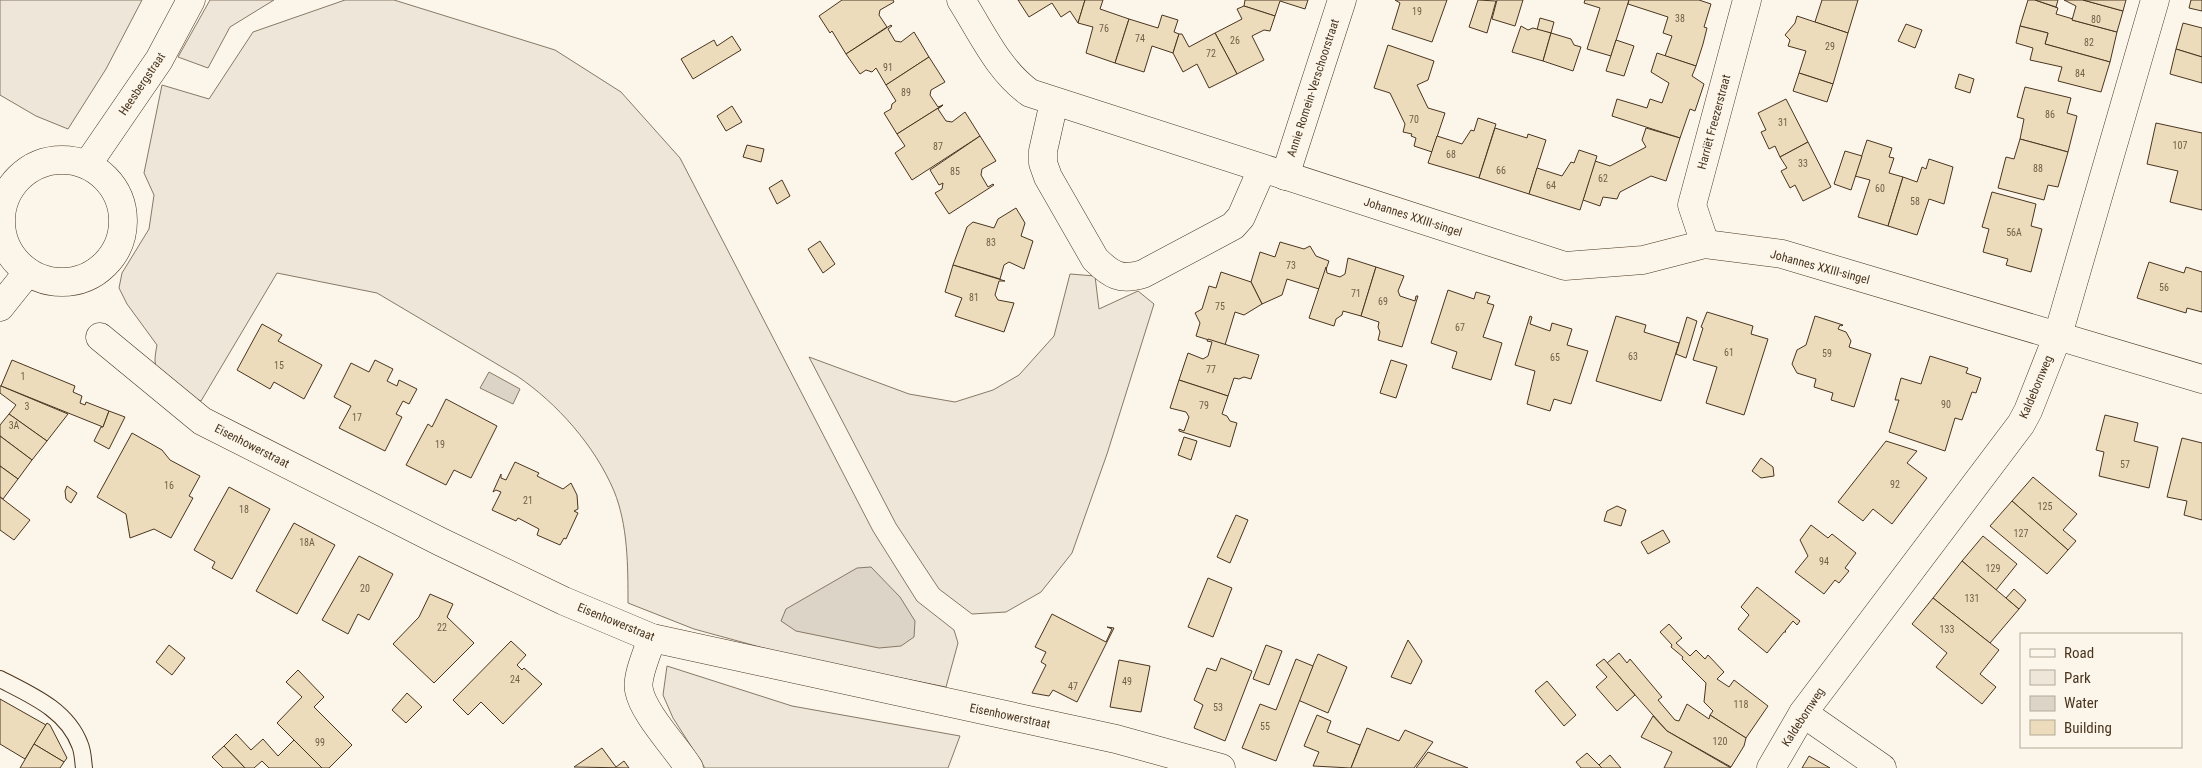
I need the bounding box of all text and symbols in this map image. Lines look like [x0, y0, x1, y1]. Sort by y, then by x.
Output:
house number: 19 [1412, 6, 1422, 17]
house number: 38 [1675, 13, 1685, 24]
house number: 80 [2091, 14, 2101, 25]
street label: Annie Romein-Verschoorstraat [1284, 17, 1342, 159]
house number: 76 [1099, 23, 1109, 34]
house number: 74 [1135, 33, 1145, 44]
house number: 26 [1230, 35, 1240, 46]
house number: 82 [2084, 37, 2094, 48]
house number: 29 [1825, 41, 1835, 52]
house number: 72 [1206, 48, 1216, 59]
street label: Heesbergstraat [116, 50, 168, 118]
house number: 91 [883, 62, 893, 73]
house number: 84 [2075, 68, 2085, 79]
street label: Harriët Freezerstraat [1695, 73, 1734, 171]
house number: 89 [901, 87, 911, 98]
house number: 86 [2045, 109, 2055, 120]
house number: 70 [1409, 114, 1419, 125]
house number: 31 [1778, 117, 1788, 128]
house number: 107 [2173, 140, 2187, 151]
house number: 87 [933, 141, 943, 152]
house number: 68 [1446, 149, 1456, 160]
house number: 33 [1798, 158, 1808, 169]
house number: 88 [2033, 163, 2043, 174]
house number: 66 [1496, 165, 1506, 176]
house number: 85 [950, 166, 960, 177]
house number: 62 [1598, 173, 1608, 184]
house number: 64 [1546, 180, 1556, 191]
house number: 60 [1875, 183, 1885, 194]
street label: Johannes XXIII-singel [1362, 195, 1464, 239]
house number: 58 [1910, 196, 1920, 207]
house number: 56A [2006, 227, 2022, 238]
house number: 83 [986, 237, 996, 248]
street label: Johannes XXIII-singel [1769, 247, 1871, 287]
house number: 73 [1286, 260, 1296, 271]
house number: 56 [2159, 282, 2169, 293]
house number: 71 [1351, 288, 1361, 299]
house number: 81 [969, 292, 979, 303]
house number: 69 [1378, 296, 1388, 307]
house number: 75 [1215, 301, 1225, 312]
house number: 67 [1455, 322, 1465, 333]
house number: 61 [1724, 347, 1734, 358]
house number: 59 [1822, 348, 1832, 359]
house number: 63 [1628, 351, 1638, 362]
house number: 65 [1550, 352, 1560, 363]
street label: Kaldebornweg [2016, 353, 2056, 421]
house number: 15 [274, 360, 284, 371]
house number: 77 [1206, 364, 1216, 375]
house number: 1 [21, 371, 25, 382]
house number: 90 [1941, 399, 1951, 410]
house number: 79 [1199, 400, 1209, 411]
house number: 3 [25, 401, 30, 412]
house number: 17 [352, 412, 362, 423]
house number: 3A [9, 420, 20, 431]
street label: Eisenhowerstraat [212, 421, 292, 471]
house number: 19 [435, 439, 445, 450]
house number: 57 [2120, 459, 2130, 470]
house number: 92 [1890, 479, 1900, 490]
house number: 16 [164, 480, 174, 491]
house number: 21 [523, 495, 533, 506]
house number: 125 [2038, 501, 2052, 512]
house number: 18 [239, 504, 249, 515]
house number: 127 [2014, 528, 2028, 539]
house number: 18A [299, 537, 315, 548]
house number: 94 [1819, 556, 1829, 567]
house number: 129 [1986, 563, 2000, 574]
house number: 20 [360, 583, 370, 594]
house number: 131 [1965, 593, 1979, 604]
street label: Eisenhowerstraat [575, 600, 657, 644]
house number: 22 [437, 622, 447, 633]
house number: 133 [1940, 624, 1954, 635]
legend [2020, 633, 2182, 748]
text: Road [2064, 644, 2094, 662]
text: Park [2064, 669, 2091, 687]
house number: 24 [510, 674, 520, 685]
house number: 49 [1122, 676, 1132, 687]
house number: 47 [1068, 681, 1078, 692]
street label: Kaldebornweg [1779, 685, 1827, 749]
text: Water [2064, 694, 2099, 712]
house number: 118 [1734, 699, 1748, 710]
street label: Eisenhowerstraat [968, 701, 1052, 731]
house number: 53 [1213, 702, 1223, 713]
text: Building [2064, 719, 2112, 737]
house number: 55 [1260, 721, 1270, 732]
house number: 120 [1713, 736, 1727, 747]
house number: 99 [315, 737, 325, 748]

